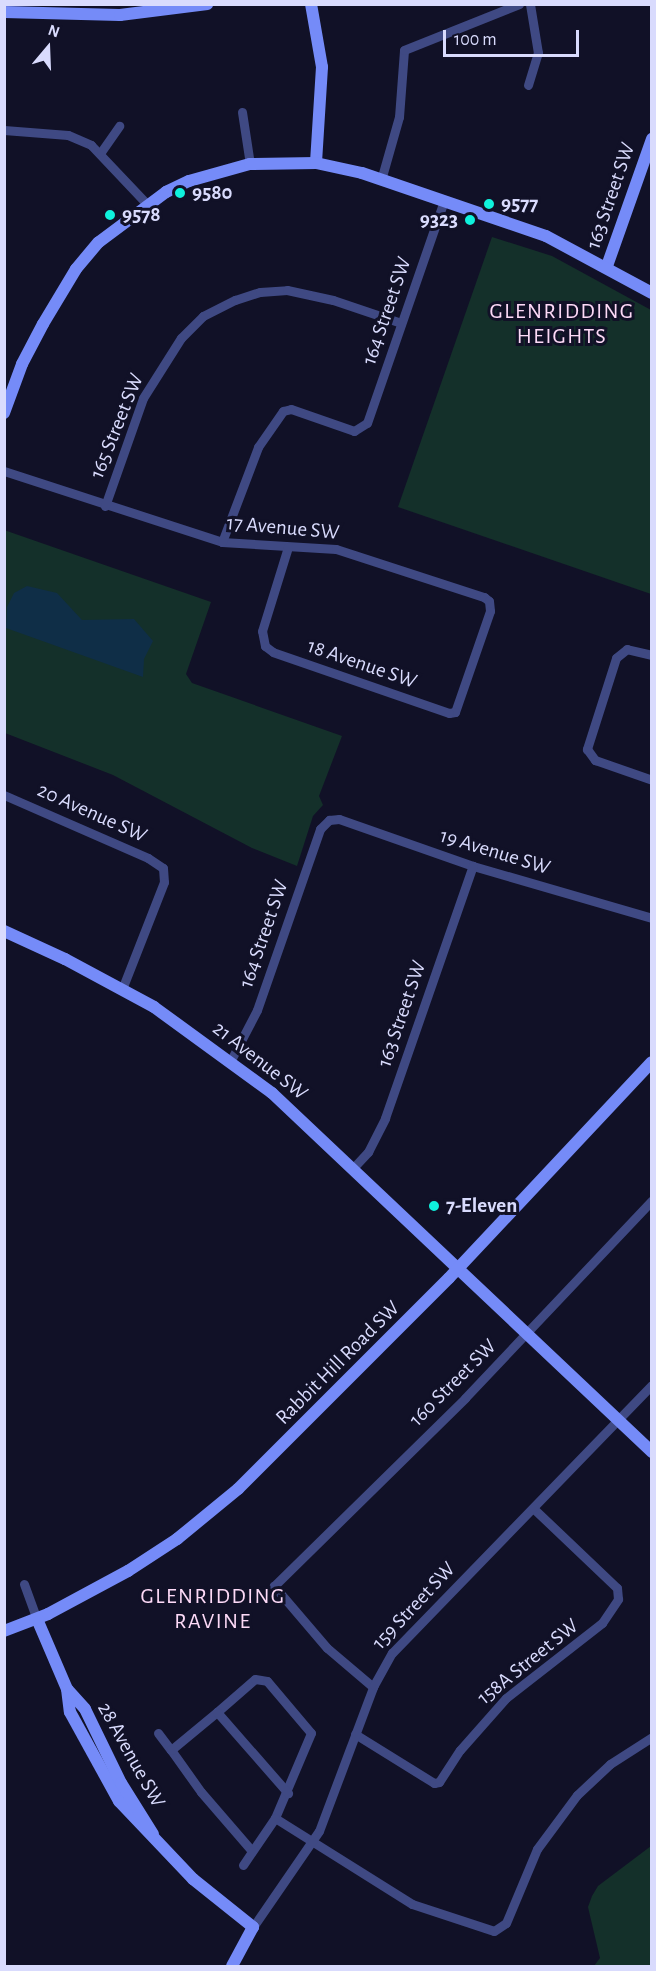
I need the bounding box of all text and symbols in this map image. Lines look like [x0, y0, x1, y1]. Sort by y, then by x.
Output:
north arrow [18, 18, 78, 78]
scale bar [446, 18, 582, 56]
text: N [46, 22, 62, 40]
text: 100 m [454, 31, 497, 49]
street label: 163 Street SW [581, 140, 641, 252]
place label: 9580 [192, 180, 233, 206]
marker: 9580 [173, 186, 187, 200]
place label: 9577 [501, 191, 538, 217]
marker: 9577 [482, 197, 496, 211]
place label: 9578 [122, 202, 161, 228]
place label: 9323 [420, 207, 458, 233]
marker: 9578 [103, 208, 117, 222]
marker: 9323 [463, 213, 477, 227]
street label: 164 Street SW [357, 254, 417, 368]
district label: GLENRIDDING HEIGHTS [490, 298, 634, 350]
street label: 165 Street SW [85, 370, 149, 482]
street label: 17 Avenue SW [226, 511, 340, 545]
street label: 18 Avenue SW [304, 634, 420, 694]
street label: 20 Avenue SW [33, 778, 151, 848]
street label: 19 Avenue SW [437, 823, 553, 881]
street label: 164 Street SW [234, 877, 294, 991]
street label: 163 Street SW [372, 958, 432, 1070]
street label: 21 Avenue SW [207, 1016, 313, 1106]
place label: 7-Eleven [446, 1193, 517, 1219]
marker: 7-Eleven [427, 1199, 441, 1213]
street label: Rabbit Hill Road SW [271, 1296, 405, 1430]
street label: 160 Street SW [404, 1334, 502, 1432]
street label: 159 Street SW [367, 1557, 461, 1655]
district label: GLENRIDDING RAVINE [141, 1583, 285, 1634]
street label: 158A Street SW [472, 1613, 584, 1711]
street label: 28 Avenue SW [92, 1698, 170, 1812]

